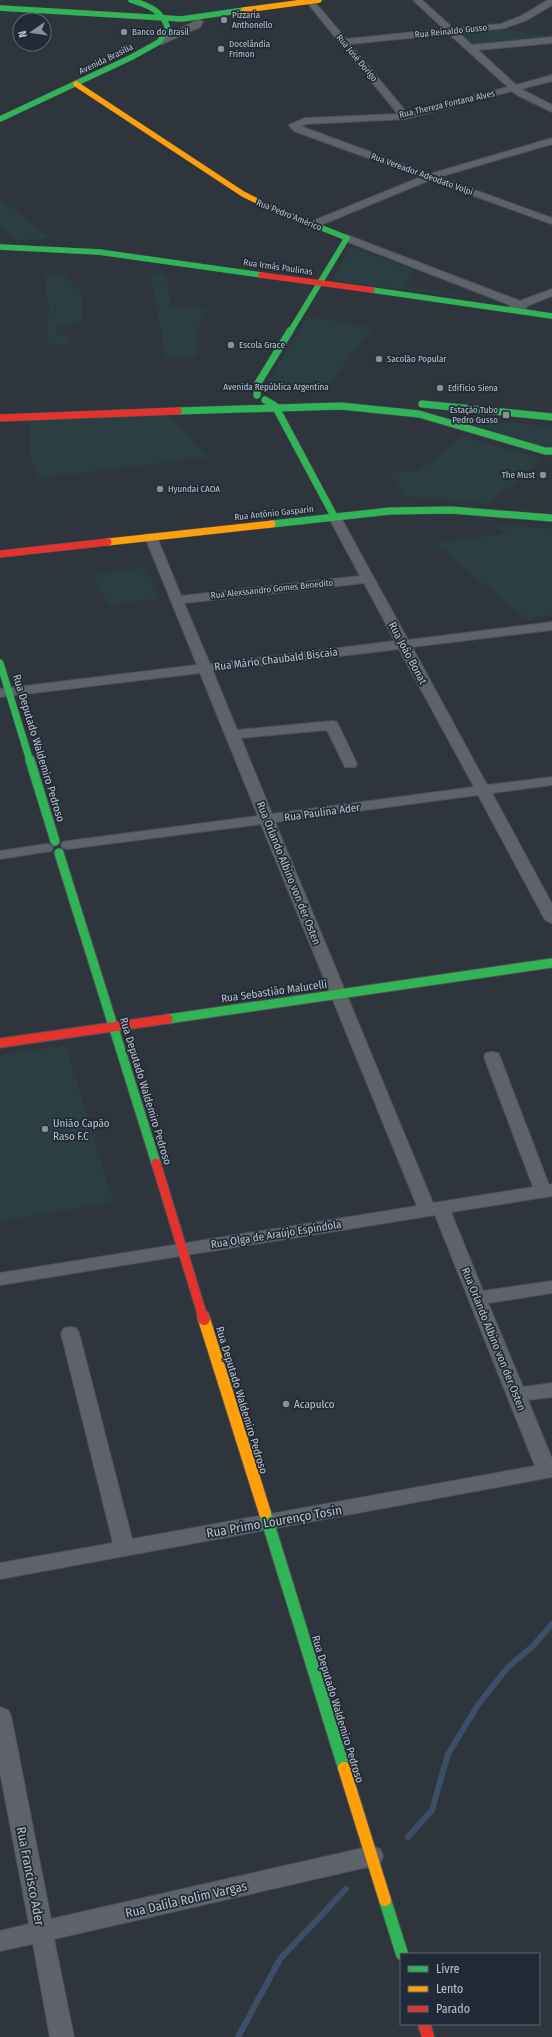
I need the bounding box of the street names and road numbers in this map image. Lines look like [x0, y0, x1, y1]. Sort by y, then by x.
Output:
street label: Rua Reinaldo Gusso [414, 22, 488, 40]
street label: Rua José Dorigo [335, 33, 380, 84]
street label: Avenida Brasília [77, 41, 135, 76]
street label: Rua Thereza Fontana Alves [398, 88, 496, 120]
street label: Rua Vereador Adeodato Volpi [370, 151, 474, 197]
street label: Rua Pedro Américo [255, 197, 323, 233]
street label: Rua Irmãs Paulinas [243, 257, 313, 277]
street label: Avenida República Argentina [223, 382, 329, 392]
street label: Rua Antônio Gasparin [234, 504, 314, 522]
street label: Rua Alexssandro Gomes Benedito [210, 578, 334, 600]
street label: Rua João Bonat [386, 620, 430, 687]
street label: Rua Mário Chaubald Biscaia [214, 645, 339, 674]
street label: Rua Deputado Waldemiro Pedroso [10, 673, 67, 824]
street label: Rua Orlando Albino von der Osten [254, 800, 323, 947]
street label: Rua Paulina Ader [283, 801, 361, 824]
street label: Rua Sebastião Malucelli [220, 978, 328, 1005]
street label: Rua Deputado Waldemiro Pedroso [117, 1016, 174, 1167]
street label: Rua Olga de Araújo Espíndola [210, 1218, 342, 1251]
street label: Rua Orlando Albino von der Osten [459, 1266, 528, 1413]
street label: Rua Deputado Waldemiro Pedroso [213, 1325, 270, 1476]
street label: Rua Primo Lourenço Tosin [205, 1502, 343, 1541]
street label: Rua Deputado Waldemiro Pedroso [309, 1634, 366, 1785]
street label: Rua Francisco Ader [14, 1825, 48, 1927]
street label: Rua Dalila Rolim Vargas [124, 1878, 249, 1921]

